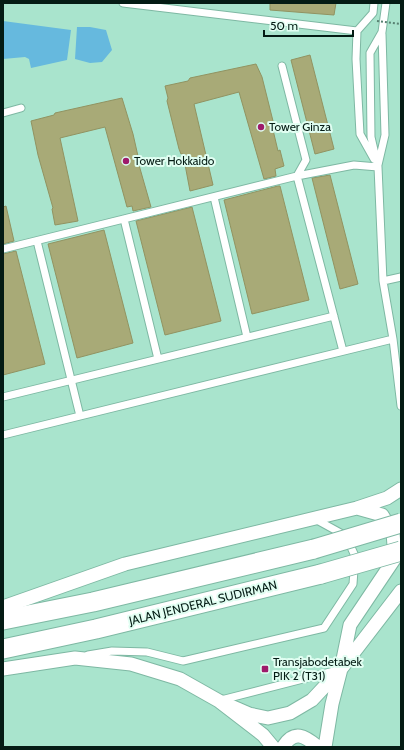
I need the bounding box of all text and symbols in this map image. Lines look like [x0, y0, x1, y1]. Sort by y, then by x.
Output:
scale bar [264, 12, 353, 38]
text: 50 m [270, 18, 298, 33]
place label: Tower Ginza [269, 119, 331, 134]
marker: Tower Ginza [256, 122, 266, 132]
place label: Tower Hokkaido [134, 153, 215, 168]
marker: Tower Hokkaido [121, 156, 131, 166]
street label: JALAN JENDERAL SUDIRMAN [126, 577, 279, 628]
place label: Transjabodetabek PIK 2 (T31) [273, 654, 362, 683]
marker: Transjabodetabek PIK 2 (T31) [260, 664, 270, 674]

